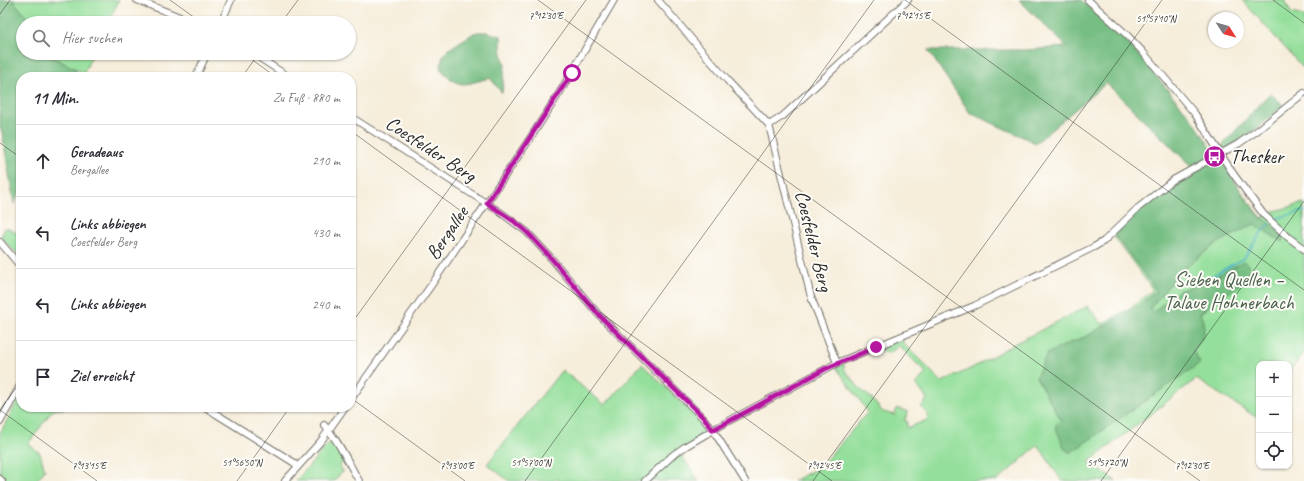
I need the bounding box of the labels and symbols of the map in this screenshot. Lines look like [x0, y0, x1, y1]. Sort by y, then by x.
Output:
text: 7°12'30"E [529, 9, 565, 22]
text: 7°12'15"E [896, 9, 932, 22]
text: 51°57'10"N [1136, 12, 1178, 25]
north arrow [1208, 12, 1244, 48]
route start [563, 64, 581, 82]
street label: Coesfelder Berg [381, 110, 482, 188]
bus stop icon: Thesker [1201, 143, 1227, 169]
place label: Thesker [1230, 144, 1285, 169]
street label: Coesfelder Berg [789, 188, 839, 295]
street label: Bergallee [420, 200, 475, 264]
park label: Sieben Quellen – Talaue Hohnerbach [1164, 267, 1295, 315]
route end [867, 338, 885, 356]
text: 51°56'50"N [222, 456, 264, 469]
text: 51°57'00"N [511, 456, 553, 469]
text: 51°57'20"N [1087, 456, 1129, 469]
text: 7°13'15"E [72, 459, 108, 472]
text: 7°13'00"E [440, 459, 476, 472]
text: 7°12'45"E [807, 459, 843, 472]
text: 7°12'30"E [1175, 459, 1211, 472]

